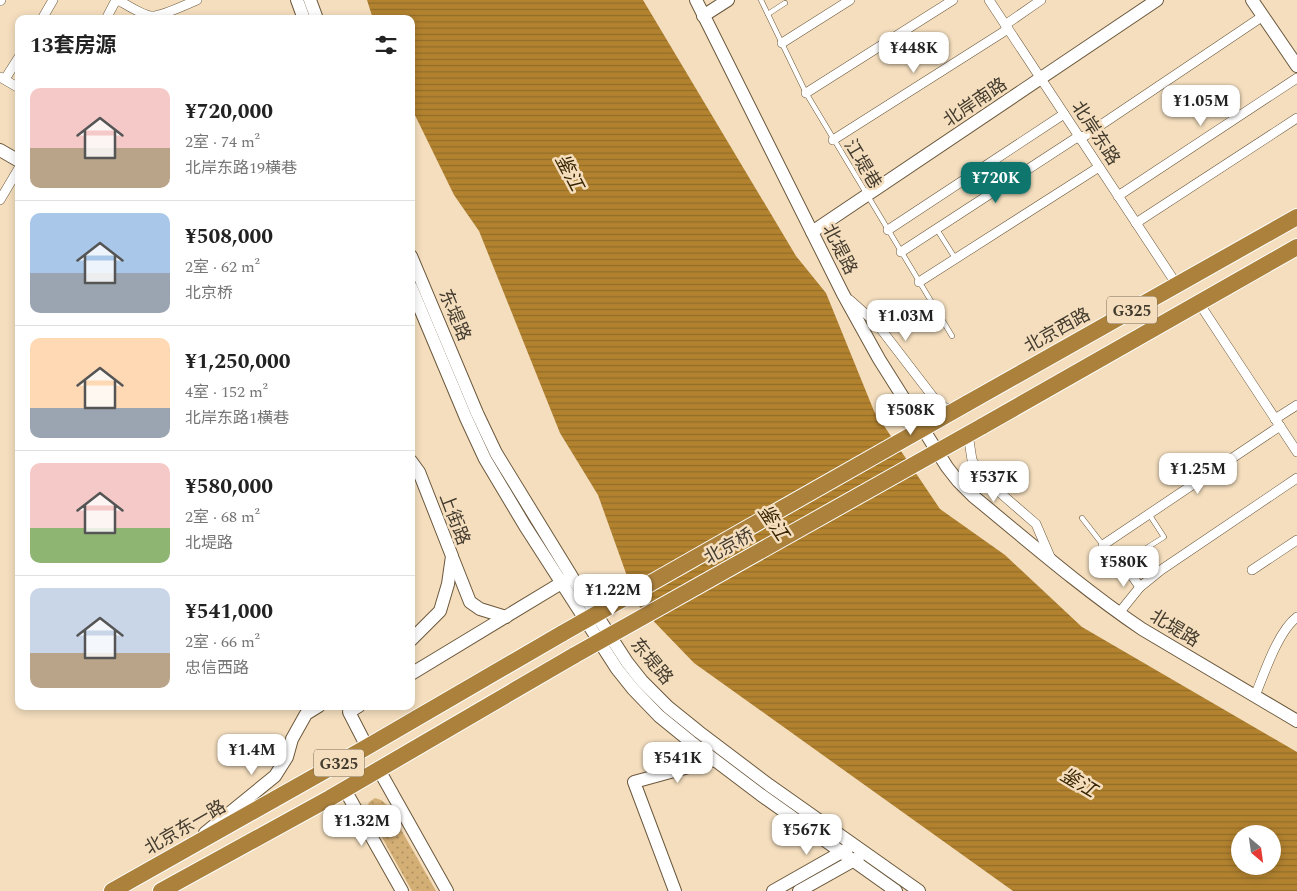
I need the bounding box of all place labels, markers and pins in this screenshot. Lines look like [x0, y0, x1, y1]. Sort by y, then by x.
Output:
pin: ¥448K [879, 32, 949, 74]
pin: ¥1.05M [1160, 84, 1242, 127]
pin: ¥720K [961, 162, 1031, 204]
pin: ¥1.03M [865, 300, 947, 342]
pin: ¥508K [876, 394, 946, 436]
pin: ¥1.25M [1157, 452, 1239, 495]
pin: ¥537K [959, 460, 1029, 503]
pin: ¥580K [1089, 546, 1159, 588]
pin: ¥1.22M [572, 574, 654, 616]
pin: ¥1.4M [217, 734, 287, 776]
pin: ¥541K [643, 742, 713, 784]
pin: ¥1.32M [321, 804, 403, 847]
pin: ¥567K [772, 814, 842, 856]

